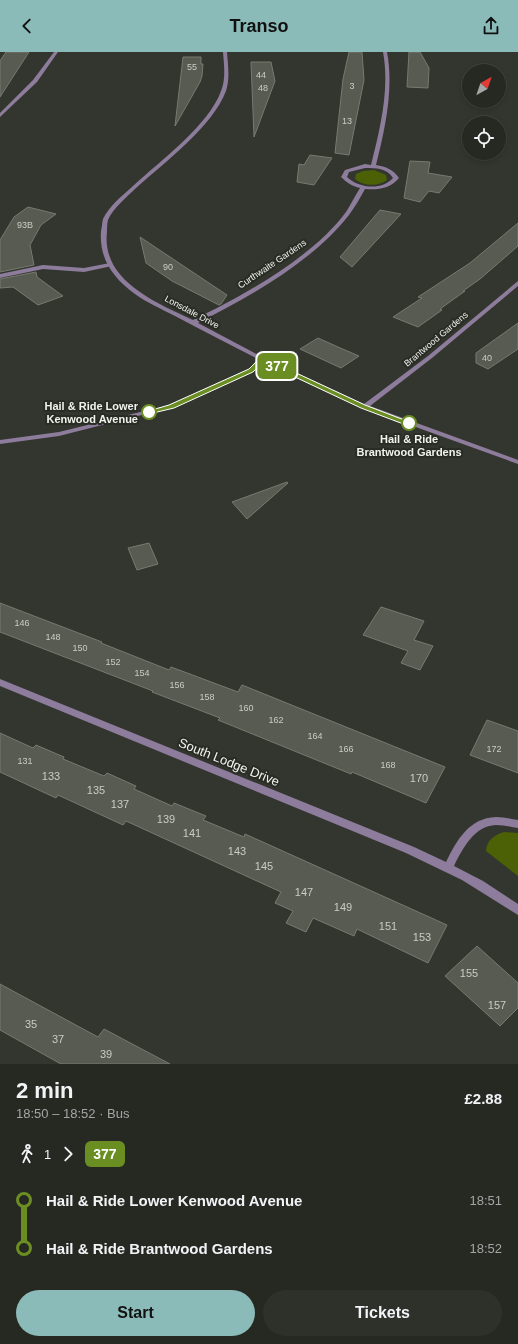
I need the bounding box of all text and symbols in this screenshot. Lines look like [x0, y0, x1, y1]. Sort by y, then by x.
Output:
icon: back [16, 15, 38, 37]
icon: share [480, 15, 502, 37]
text: Transo [229, 16, 289, 36]
house number: 55 [187, 62, 197, 72]
north arrow [462, 64, 506, 108]
map controls [462, 64, 506, 160]
house number: 44 [256, 70, 266, 80]
house number: 3 [349, 81, 355, 91]
house number: 48 [258, 83, 268, 93]
house number: 13 [342, 116, 352, 126]
button: locate [462, 116, 506, 160]
house number: 93B [17, 220, 33, 230]
street label: Curthwaite Gardens [236, 237, 308, 291]
house number: 90 [163, 262, 173, 272]
street label: Lonsdale Drive [163, 293, 221, 331]
street label: Brantwood Gardens [402, 309, 470, 369]
line badge: 377 [254, 353, 300, 379]
house number: 40 [482, 353, 492, 363]
text: 377 [265, 358, 289, 374]
place label: Hail & Ride Lower Kenwood Avenue [44, 400, 139, 425]
marker: Hail & Ride Lower Kenwood Avenue [141, 404, 157, 420]
marker: Hail & Ride Brantwood Gardens [401, 415, 417, 431]
place label: Hail & Ride Brantwood Gardens [356, 433, 462, 458]
house number: 146 [14, 618, 30, 628]
house number: 148 [45, 632, 61, 642]
house number: 150 [72, 643, 88, 653]
house number: 152 [105, 657, 121, 667]
house number: 154 [134, 668, 150, 678]
house number: 156 [169, 680, 185, 690]
house number: 158 [199, 692, 215, 702]
house number: 160 [238, 703, 254, 713]
house number: 162 [268, 715, 284, 725]
house number: 164 [307, 731, 323, 741]
street label: South Lodge Drive [176, 735, 282, 789]
house number: 166 [338, 744, 354, 754]
house number: 172 [486, 744, 502, 754]
house number: 131 [17, 756, 33, 766]
house number: 168 [380, 760, 396, 770]
house number: 133 [42, 770, 60, 782]
house number: 170 [410, 772, 428, 784]
house number: 135 [87, 784, 105, 796]
house number: 137 [111, 798, 129, 810]
house number: 139 [157, 813, 175, 825]
house number: 141 [183, 827, 201, 839]
house number: 143 [228, 845, 246, 857]
house number: 145 [255, 860, 273, 872]
house number: 147 [295, 886, 313, 898]
house number: 149 [334, 901, 352, 913]
house number: 151 [379, 920, 397, 932]
house number: 153 [413, 931, 431, 943]
house number: 155 [460, 967, 478, 979]
house number: 157 [488, 999, 506, 1011]
house number: 35 [25, 1018, 37, 1030]
house number: 37 [52, 1033, 64, 1045]
house number: 39 [100, 1048, 112, 1060]
text: 2 min [16, 1078, 73, 1103]
text: £2.88 [464, 1090, 502, 1107]
text: 18:50 – 18:52 · Bus [16, 1106, 129, 1121]
icon: walk [16, 1143, 38, 1165]
icon: forward [57, 1143, 79, 1165]
text: 377 [93, 1146, 117, 1162]
text: 1 [44, 1147, 51, 1162]
text: Hail & Ride Lower Kenwood Avenue [46, 1192, 302, 1209]
text: 18:51 [469, 1193, 502, 1208]
text: Hail & Ride Brantwood Gardens [46, 1240, 273, 1257]
text: 18:52 [469, 1241, 502, 1256]
button: Start [16, 1290, 255, 1336]
button: Tickets [263, 1290, 502, 1336]

